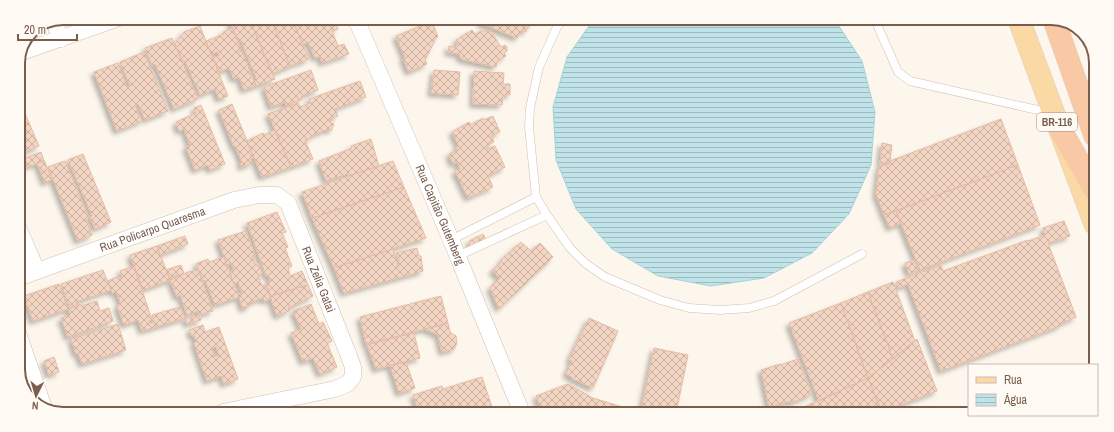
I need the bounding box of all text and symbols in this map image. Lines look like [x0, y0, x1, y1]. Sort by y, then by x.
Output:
scale bar [18, 16, 77, 42]
text: 20 m [24, 22, 46, 38]
road number: BR-116 [1037, 113, 1077, 131]
street label: Rua Capitão Gutemberg [412, 162, 469, 268]
street label: Rua Policarpo Quaresma [97, 203, 208, 256]
street label: Rua Zelia Gatai [298, 244, 339, 315]
legend [968, 364, 1098, 416]
text: Rua [1004, 372, 1023, 388]
north arrow [16, 376, 56, 416]
text: Água [1003, 392, 1028, 408]
text: N [31, 399, 39, 413]

